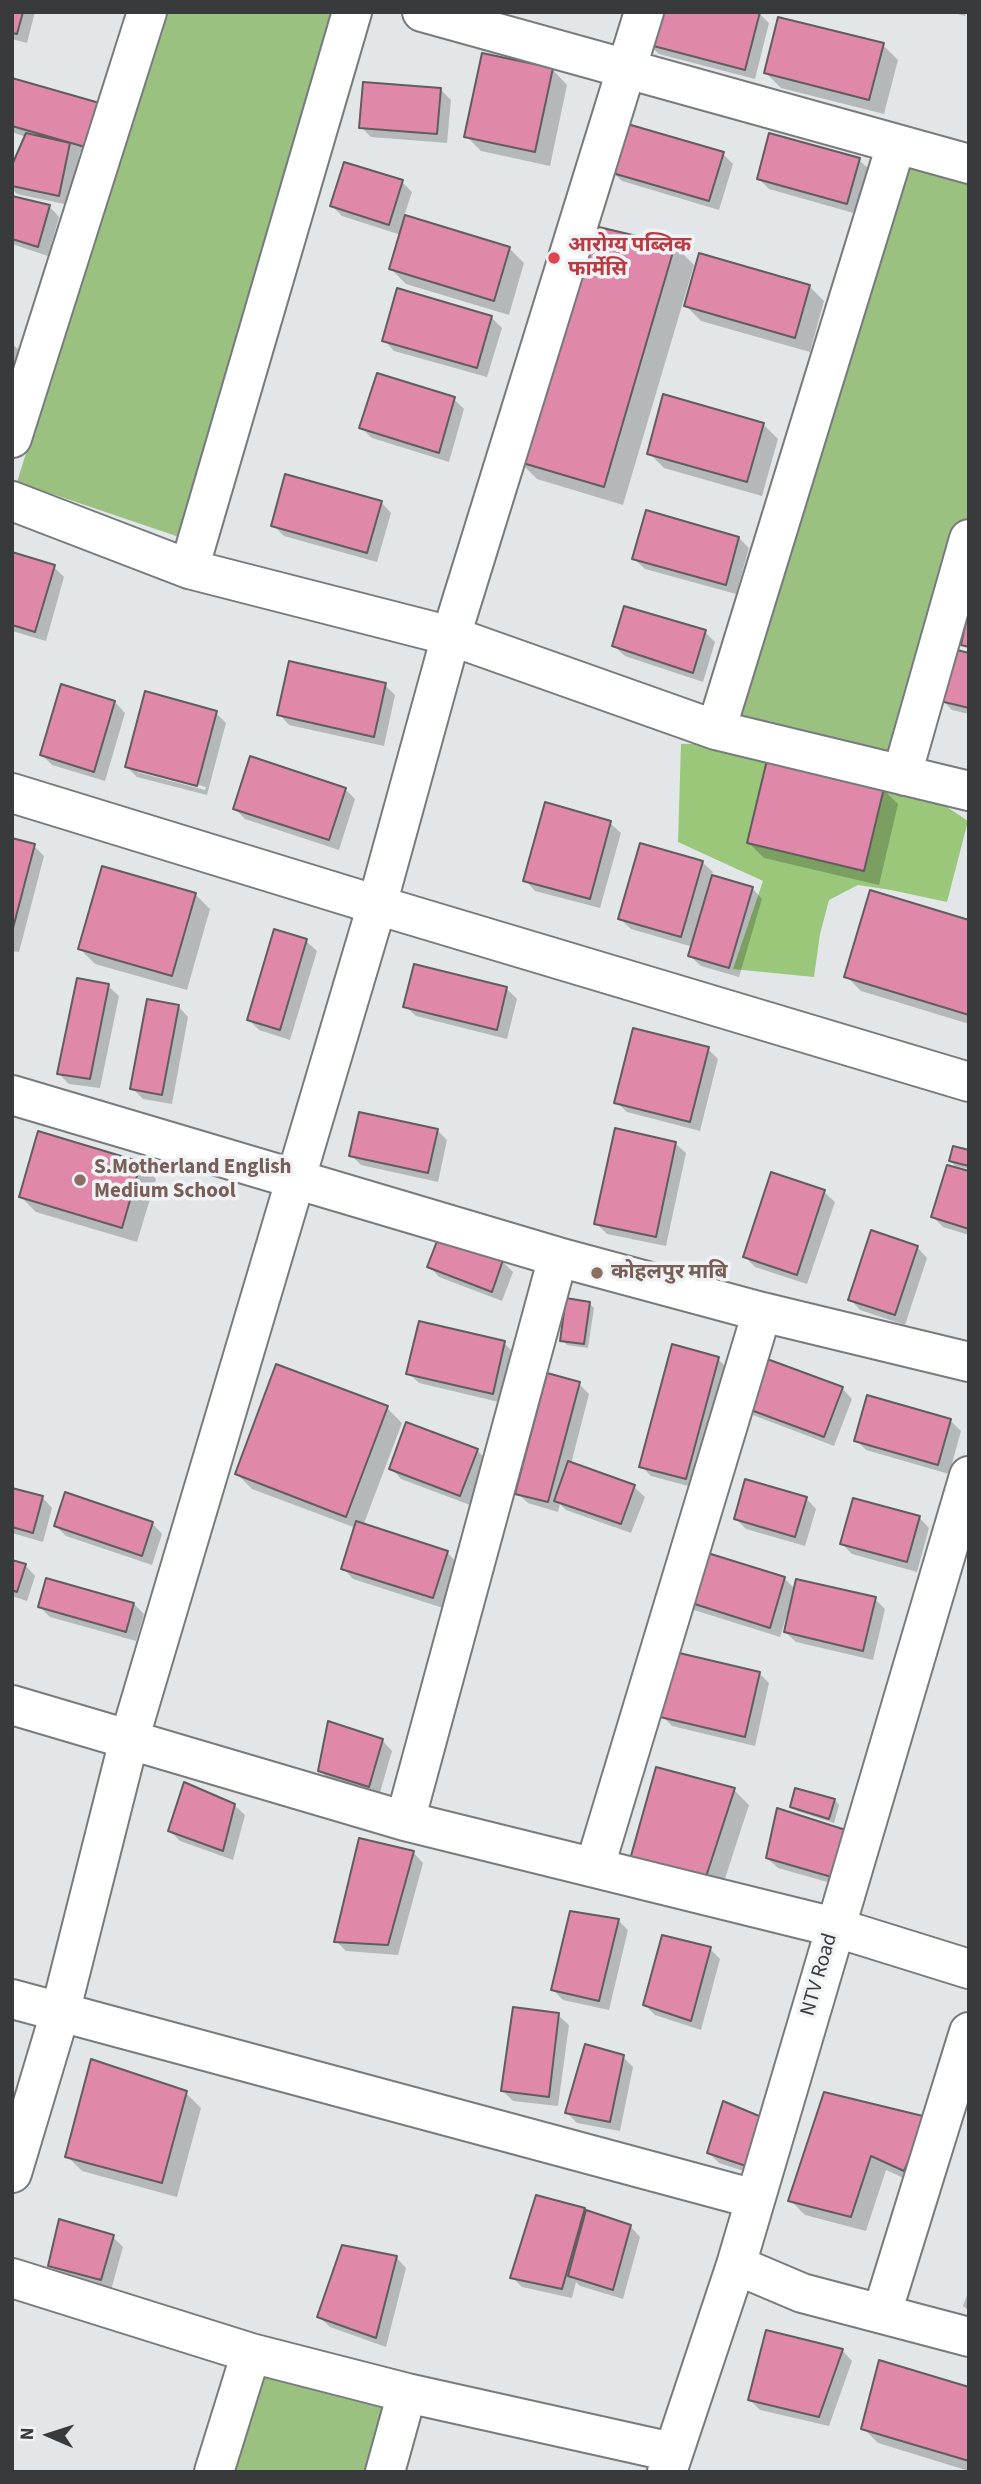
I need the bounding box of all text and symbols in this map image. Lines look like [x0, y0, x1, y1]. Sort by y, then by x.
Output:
place label: आरोग्य पब्लिक फार्मेसि [568, 233, 691, 283]
marker: आरोग्य पब्लिक फार्मेसि [546, 250, 562, 266]
place label: S.Motherland English Medium School [94, 1155, 291, 1205]
marker: S.Motherland English Medium School [72, 1172, 88, 1188]
place label: कोहलपुर माबि [611, 1260, 727, 1286]
marker: कोहलपुर माबि [589, 1265, 605, 1281]
street label: NTV Road [796, 1931, 844, 2019]
north arrow [14, 2400, 84, 2470]
text: N [14, 2427, 41, 2441]

